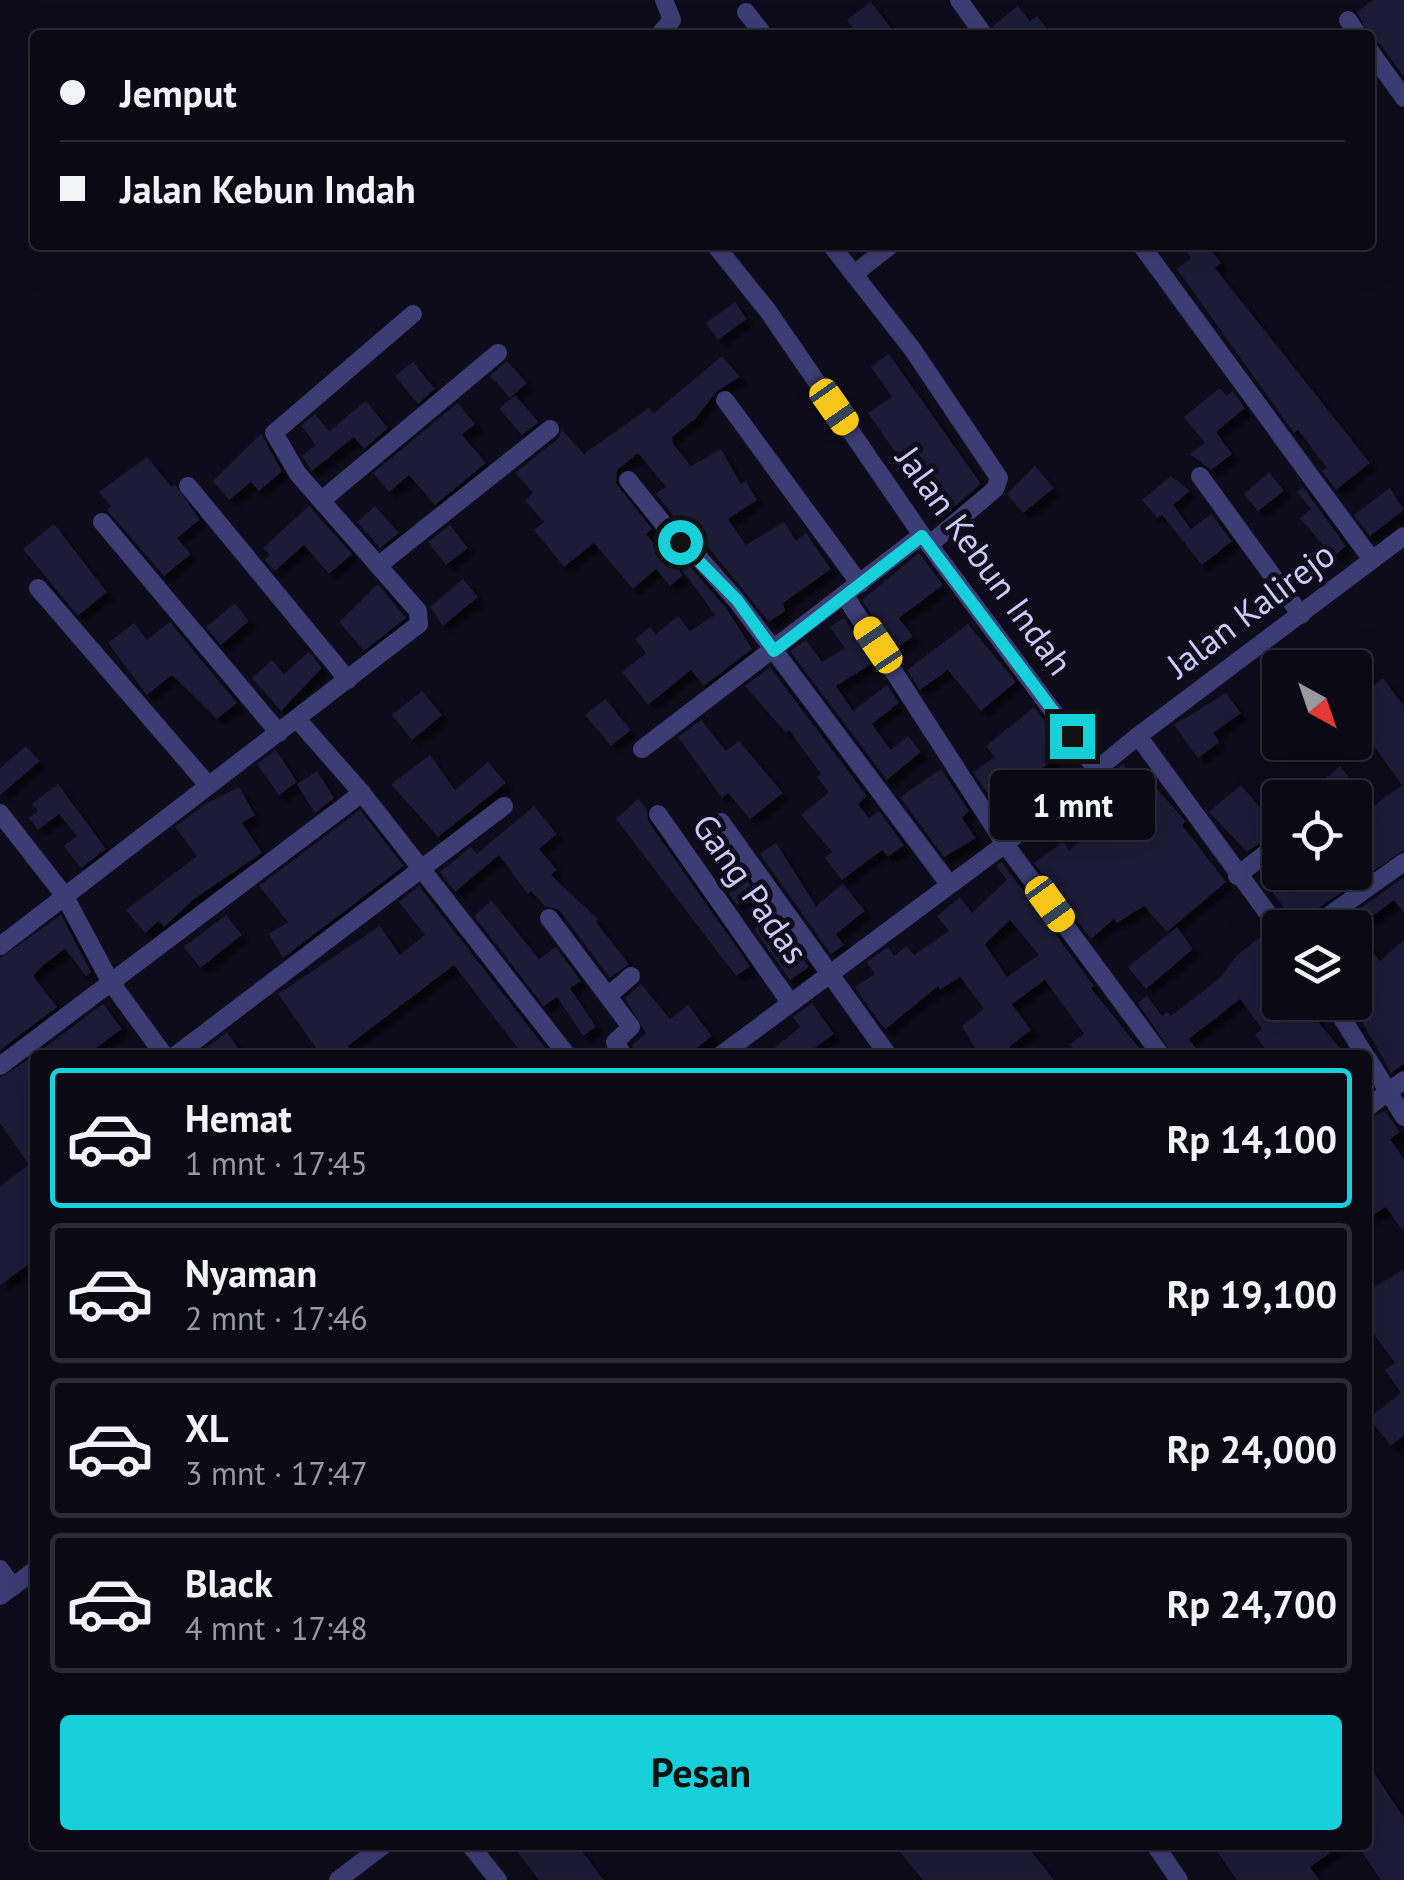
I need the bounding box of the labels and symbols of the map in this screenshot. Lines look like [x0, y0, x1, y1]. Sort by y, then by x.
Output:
car [805, 374, 863, 440]
street label: Jalan Kebun Indah [885, 435, 1083, 684]
route start [658, 520, 703, 565]
street label: Jalan Kalirejo [1156, 531, 1344, 689]
car [849, 612, 907, 678]
north arrow [1262, 650, 1372, 760]
route end [1050, 714, 1095, 759]
callout: 1 mnt [990, 771, 1154, 841]
street label: Gang Padas [682, 804, 819, 972]
car [1020, 871, 1080, 937]

